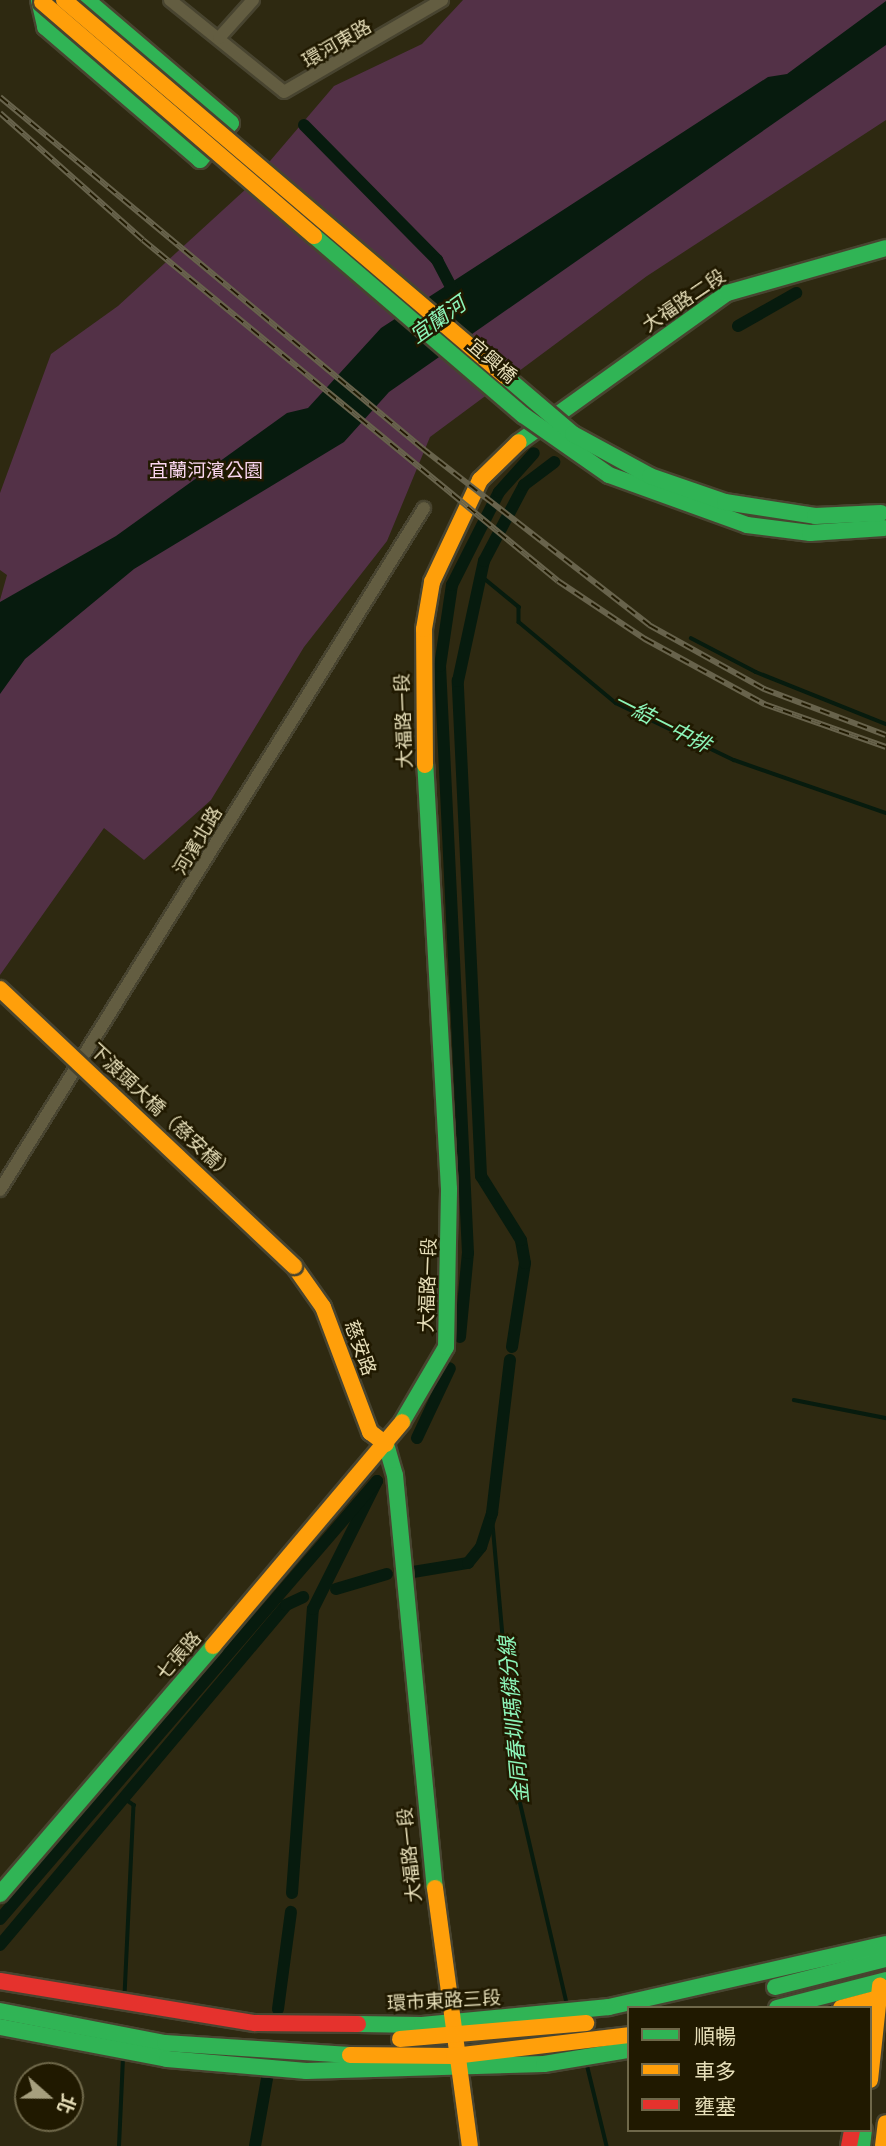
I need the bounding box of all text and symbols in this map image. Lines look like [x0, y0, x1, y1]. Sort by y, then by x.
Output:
street label: 環河東路 [298, 15, 376, 73]
street label: 大福路二段 [638, 265, 730, 337]
water label: 宜蘭河 [405, 291, 471, 349]
street label: 宜興橋 [463, 334, 521, 388]
park label: 宜蘭河濱公園 [149, 460, 263, 482]
street label: 大福路一段 [391, 673, 417, 769]
water label: 一結一中排 [610, 688, 714, 758]
street label: 河濱北路 [169, 803, 227, 879]
street label: 下渡頭大橋（慈安橋） [85, 1039, 239, 1185]
street label: 大福路一段 [415, 1237, 441, 1333]
street label: 慈安路 [340, 1317, 380, 1379]
street label: 七張路 [152, 1627, 206, 1685]
water label: 金同春圳瑪僯分線 [494, 1635, 534, 1805]
street label: 大福路一段 [394, 1807, 426, 1903]
street label: 環市東路三段 [386, 1987, 502, 2015]
legend [627, 2006, 872, 2132]
text: 順暢 [694, 2024, 736, 2049]
text: 車多 [694, 2059, 736, 2084]
north arrow [14, 2062, 84, 2132]
text: 北 [53, 2091, 80, 2117]
text: 壅塞 [694, 2094, 736, 2119]

